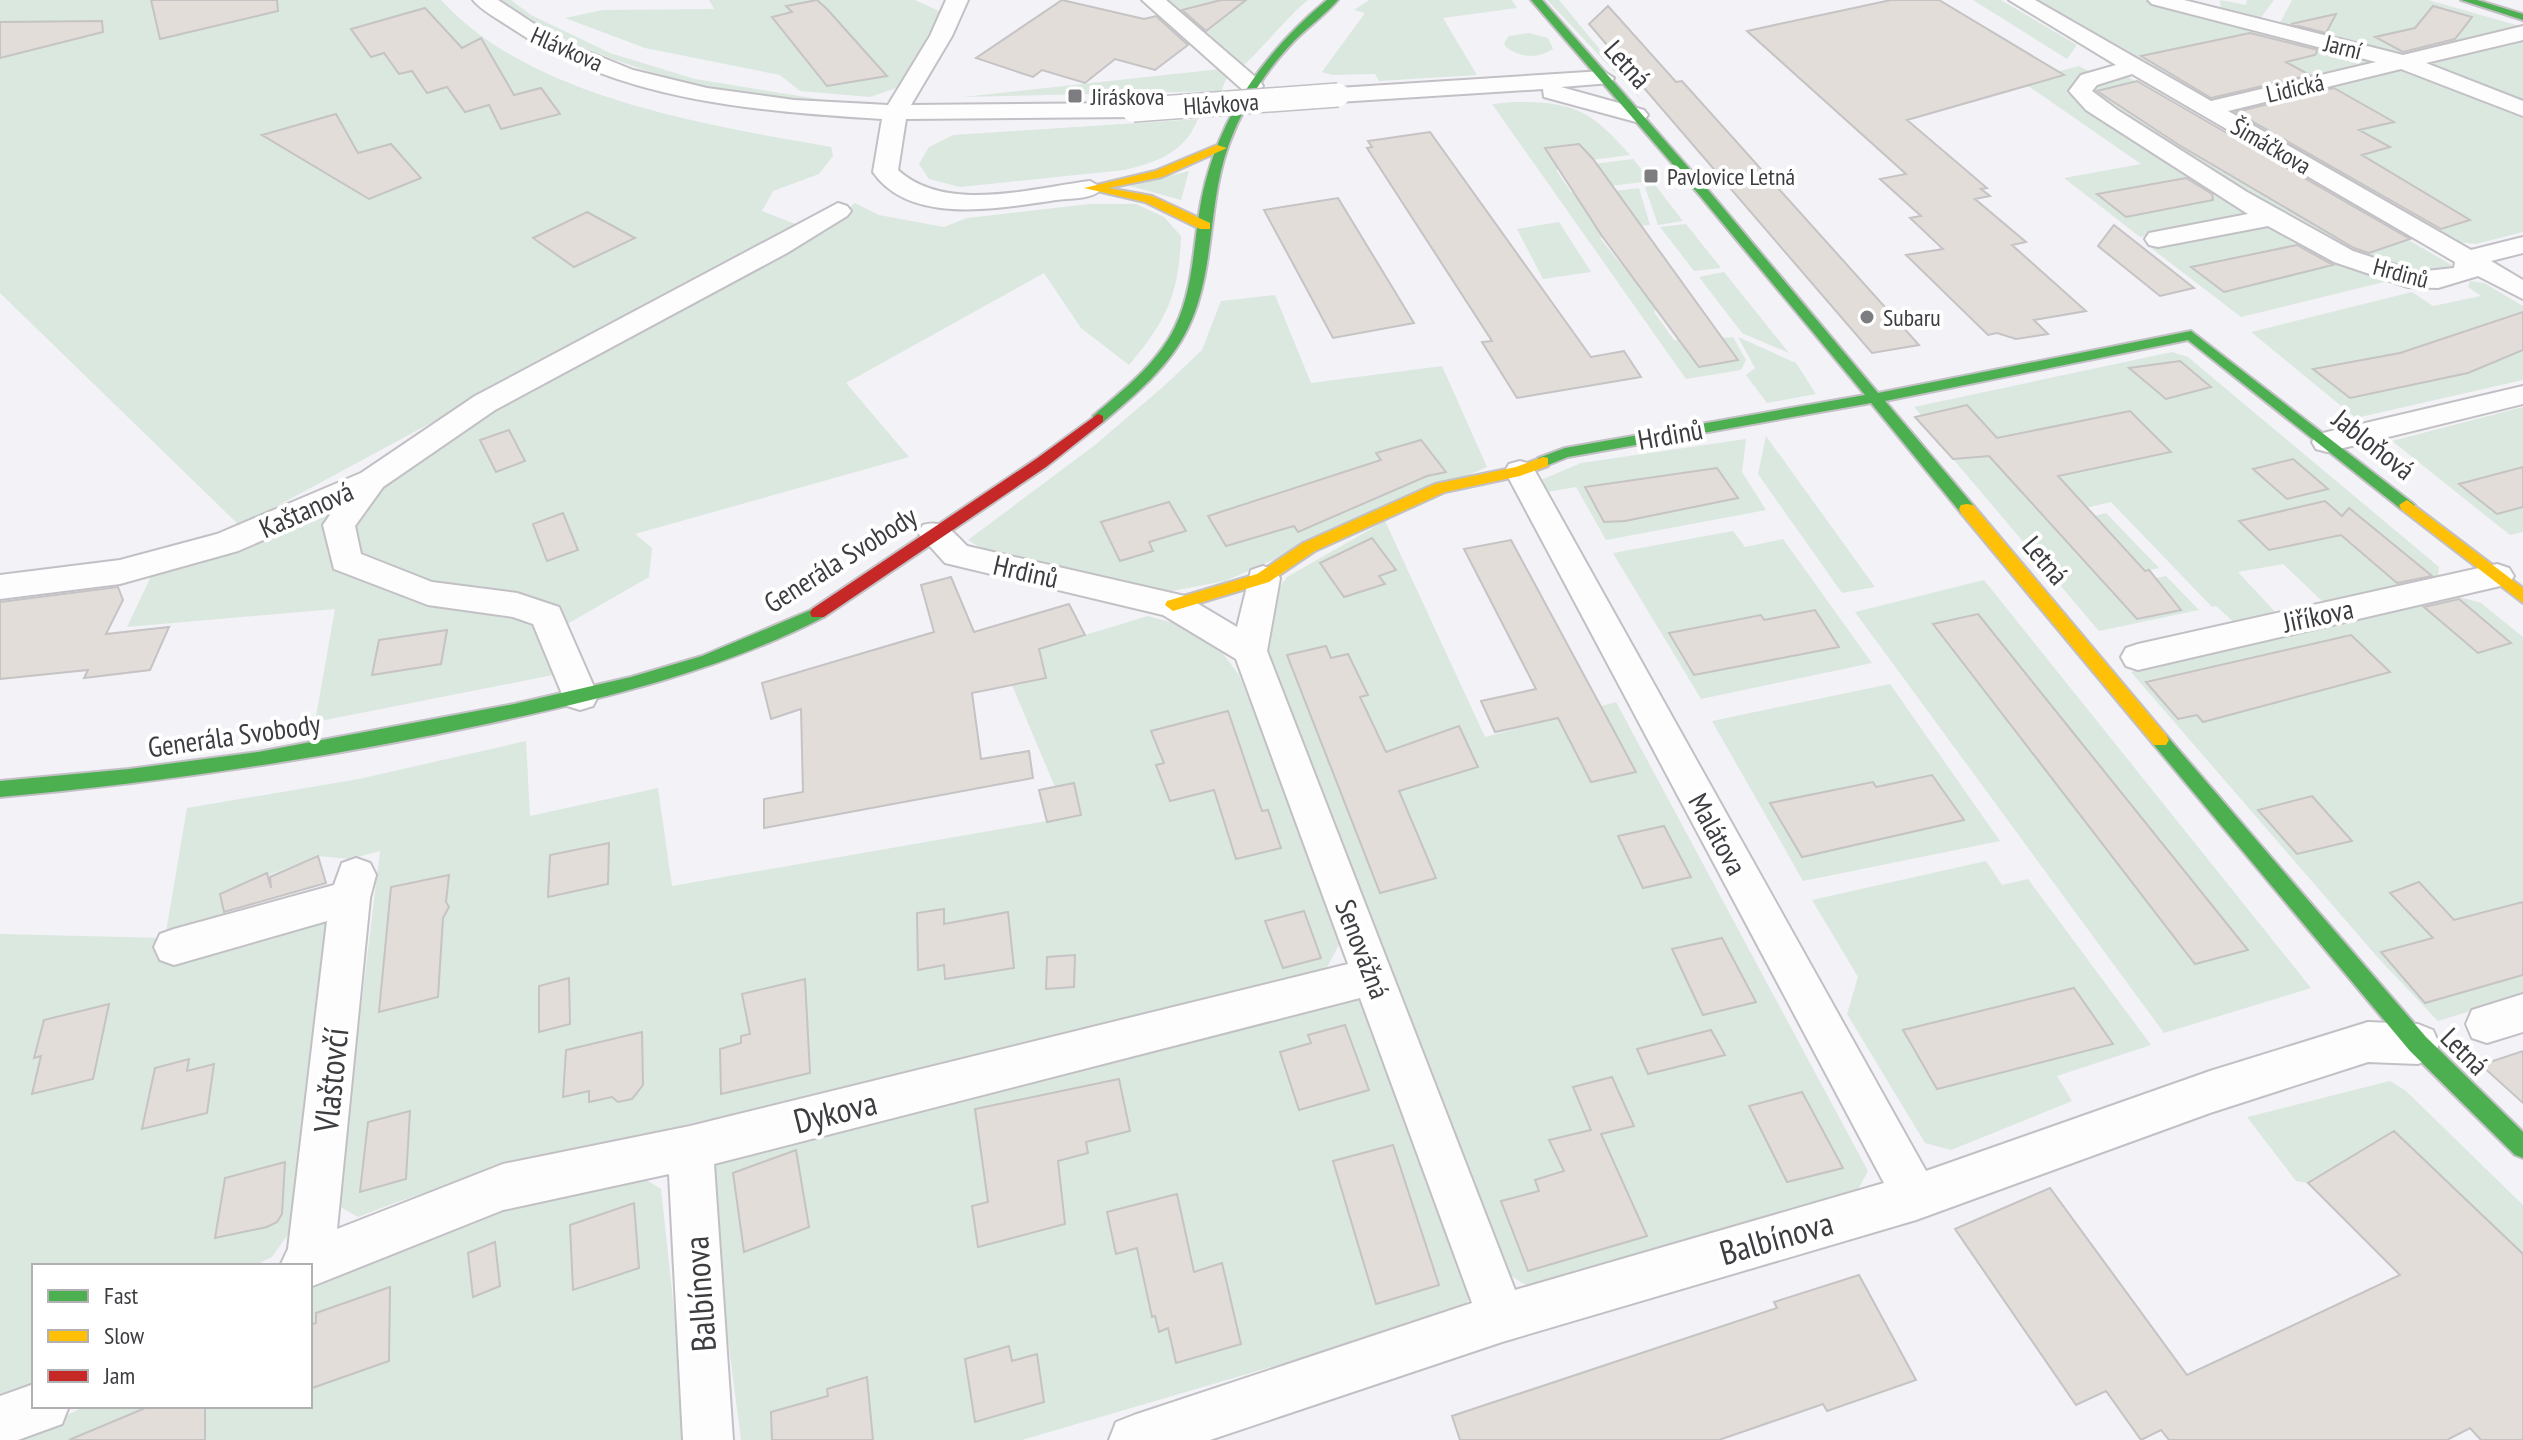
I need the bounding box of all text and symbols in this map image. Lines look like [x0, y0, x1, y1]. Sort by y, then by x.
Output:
street label: Hlávkova [526, 19, 608, 79]
street label: Jarní [2320, 27, 2365, 67]
street label: Letná [1596, 32, 1660, 96]
street label: Lidická [2263, 66, 2327, 110]
place label: Jiráskova [1090, 81, 1164, 112]
street label: Hlávkova [1182, 86, 1260, 122]
marker: Jiráskova [1066, 87, 1084, 105]
street label: Šimáčkova [2225, 111, 2317, 181]
place label: Pavlovice Letná [1667, 161, 1795, 192]
marker: Pavlovice Letná [1642, 167, 1660, 185]
street label: Hrdinů [2370, 251, 2432, 295]
place label: Subaru [1883, 302, 1941, 333]
marker: Subaru [1858, 308, 1876, 326]
street label: Jabloňová [2324, 400, 2423, 488]
street label: Hrdinů [1635, 410, 1705, 458]
street label: Kaštanová [253, 472, 359, 546]
street label: Generála Svobody [757, 497, 924, 621]
street label: Letná [2015, 528, 2077, 592]
street label: Hrdinů [990, 546, 1062, 596]
street label: Jiříkova [2278, 590, 2357, 641]
street label: Generála Svobody [145, 705, 323, 765]
street label: Malátova [1680, 786, 1756, 882]
street label: Senovážná [1327, 894, 1399, 1004]
street label: Letná [2433, 1019, 2497, 1083]
street label: Vlaštovčí [303, 1026, 357, 1135]
street label: Dykova [789, 1079, 881, 1143]
street label: Balbínova [1714, 1200, 1838, 1274]
street label: Balbínova [673, 1235, 725, 1353]
legend [32, 1264, 312, 1408]
text: Fast [104, 1280, 139, 1311]
text: Slow [104, 1320, 145, 1351]
text: Jam [103, 1360, 135, 1391]

